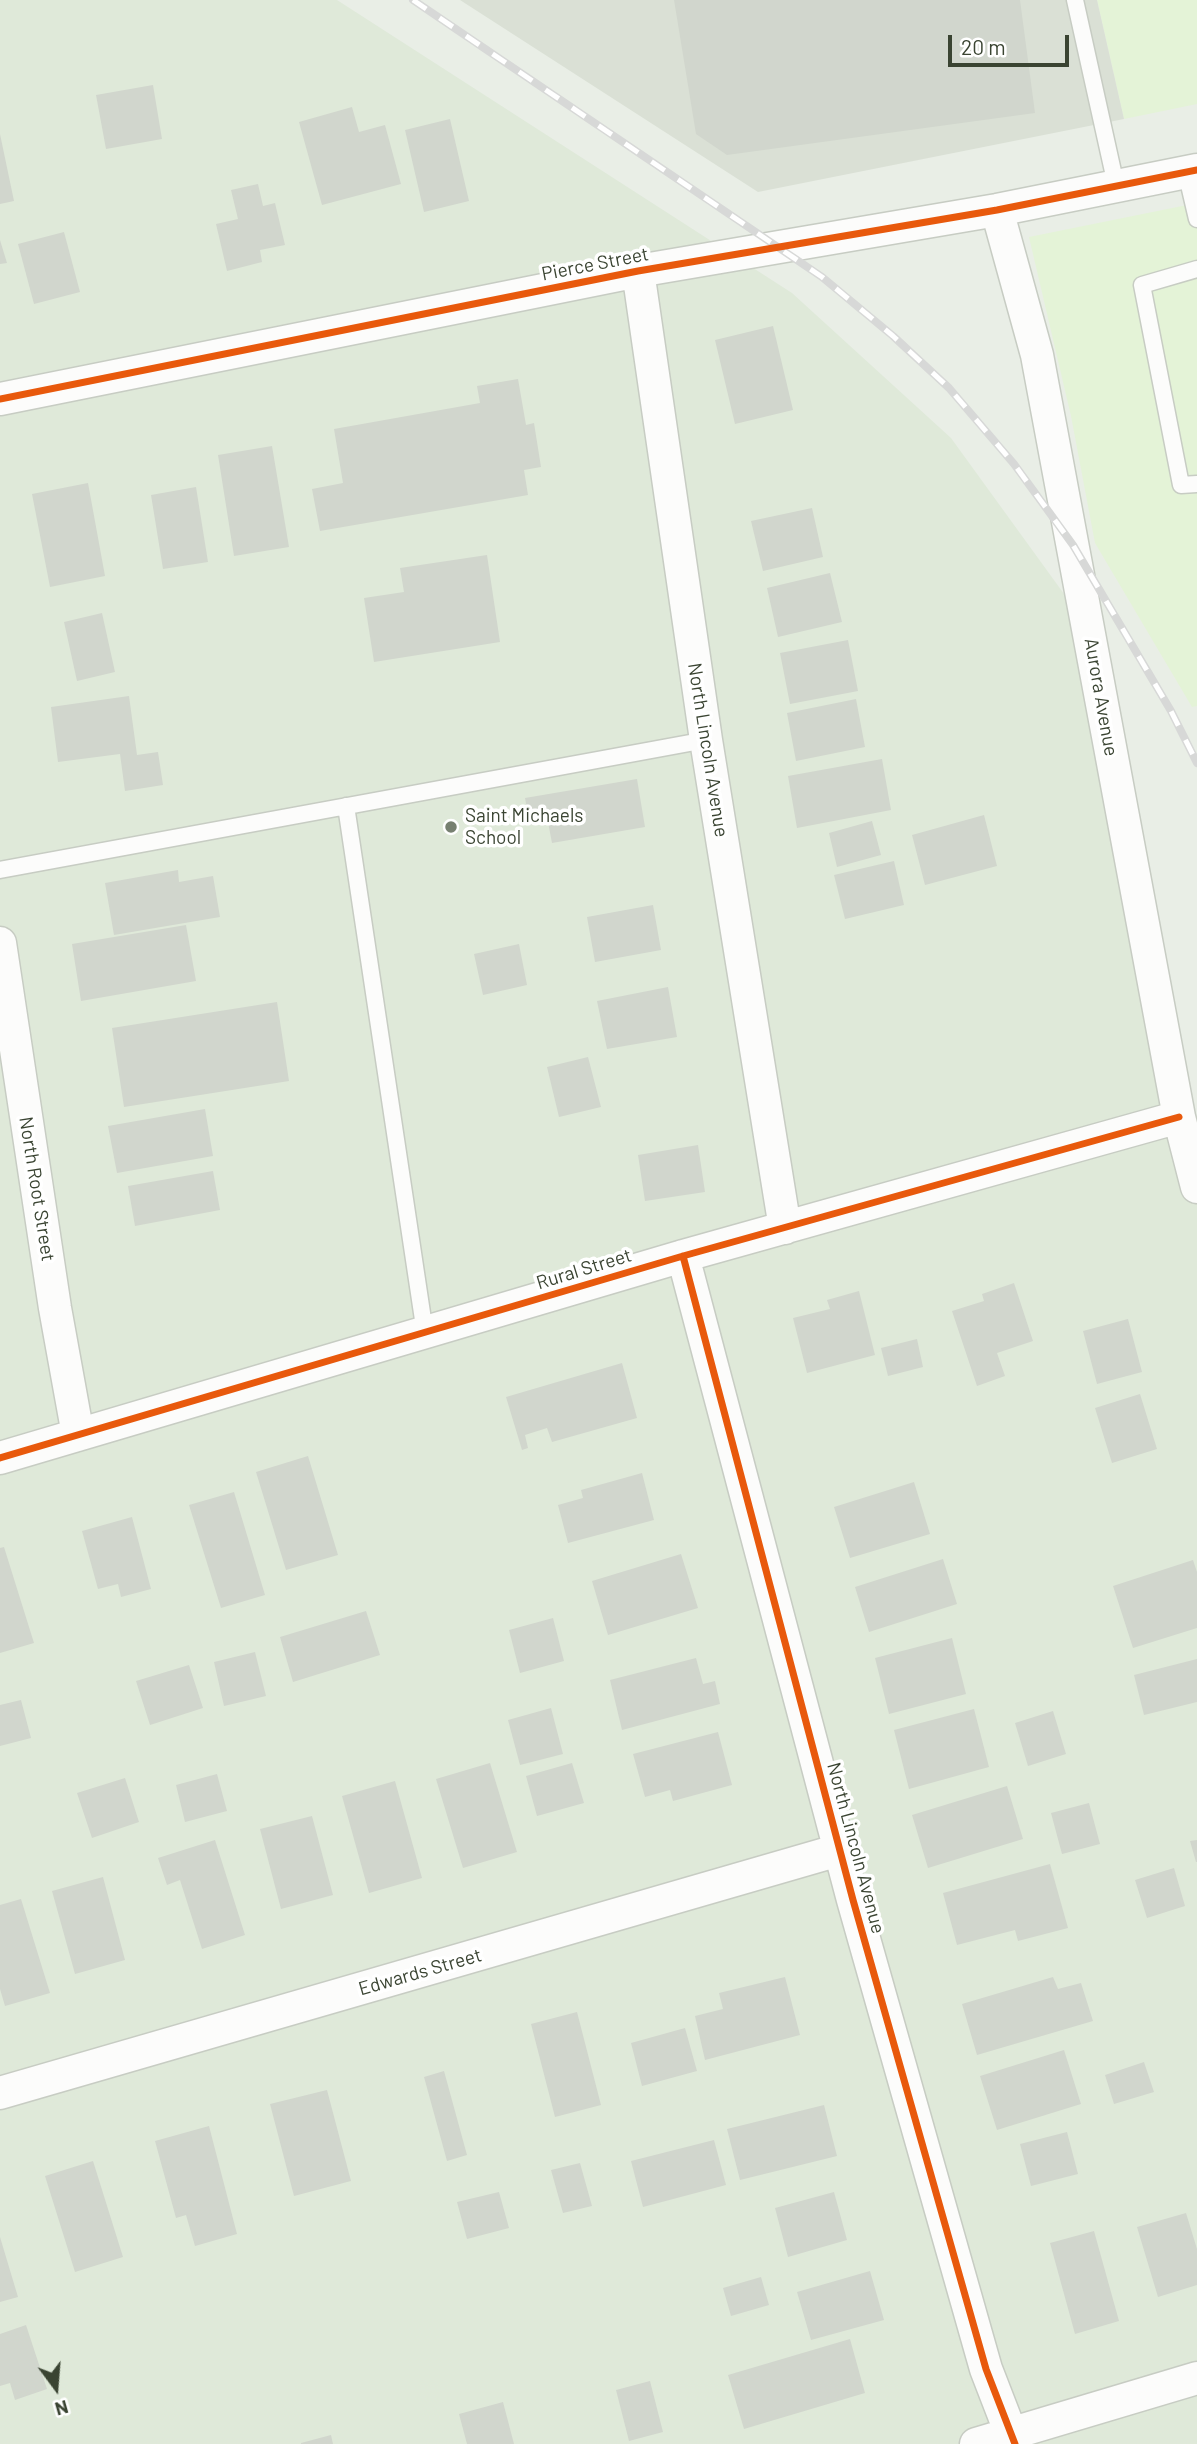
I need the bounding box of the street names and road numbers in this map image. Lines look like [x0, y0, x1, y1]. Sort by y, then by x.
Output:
street label: Pierce Street [539, 242, 651, 286]
street label: Aurora Avenue [1079, 636, 1123, 758]
street label: North Lincoln Avenue [683, 661, 733, 839]
street label: North Root Street [14, 1115, 60, 1263]
street label: Rural Street [534, 1244, 634, 1294]
street label: North Lincoln Avenue [822, 1760, 890, 1936]
street label: Edwards Street [356, 1944, 484, 2000]

